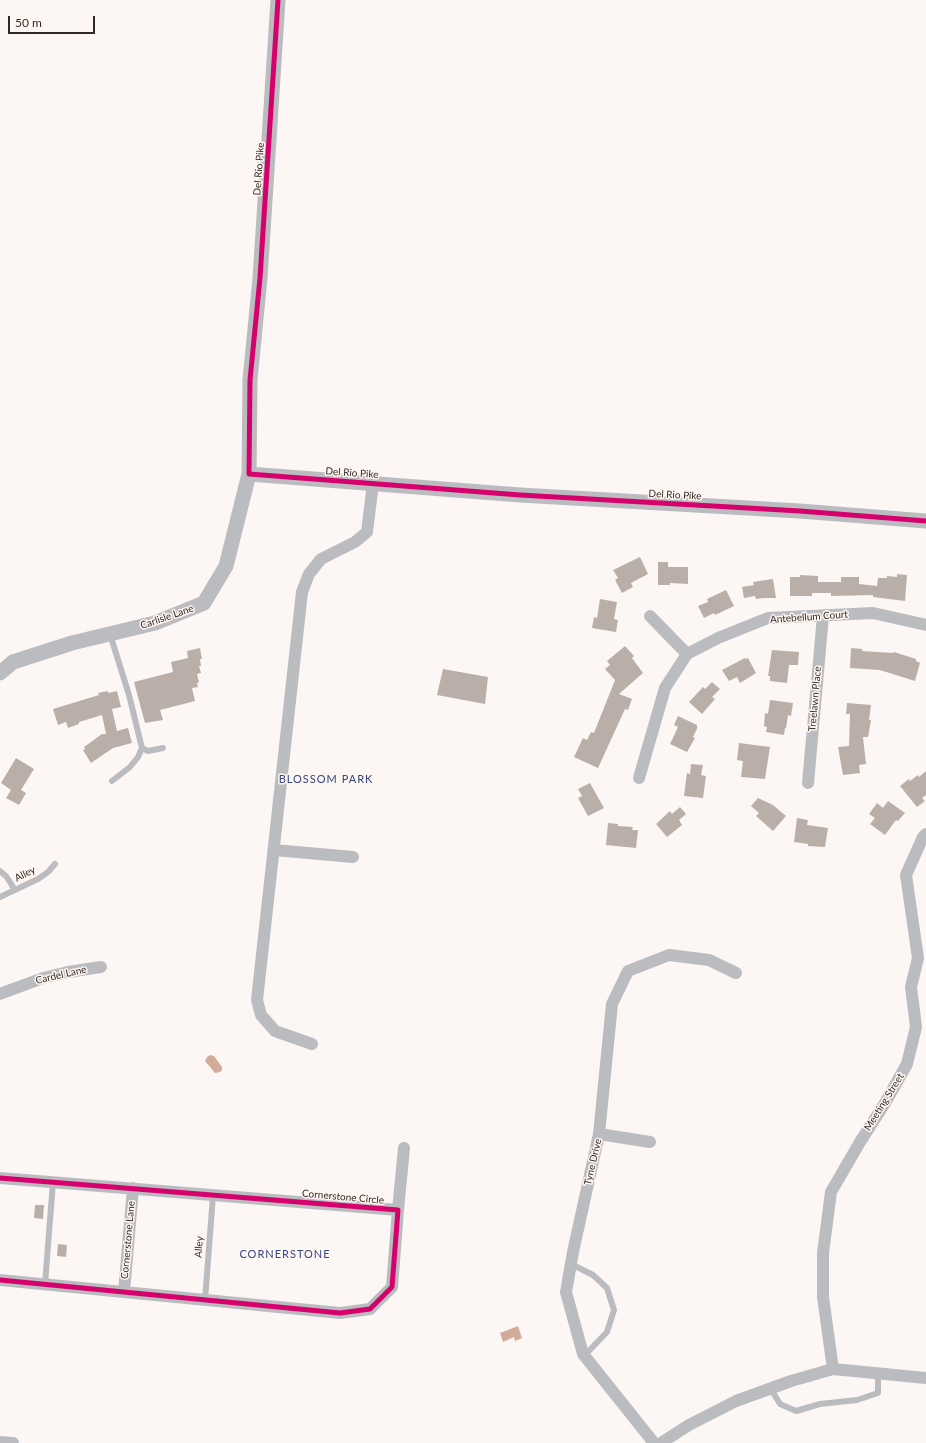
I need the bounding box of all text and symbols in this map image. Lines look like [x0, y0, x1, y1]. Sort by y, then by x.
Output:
scale bar [10, 8, 97, 34]
text: 50 m [15, 15, 42, 30]
street label: Del Rio Pike [251, 142, 267, 196]
street label: Del Rio Pike [325, 465, 379, 481]
street label: Del Rio Pike [648, 488, 702, 502]
street label: Carlisle Lane [139, 602, 195, 632]
street label: Antebellum Court [770, 608, 848, 626]
street label: Treelawn Place [806, 666, 824, 732]
district label: BLOSSOM PARK [279, 772, 373, 786]
street label: Alley [13, 864, 37, 884]
street label: Cardel Lane [34, 963, 88, 987]
street label: Meeting Street [862, 1071, 906, 1133]
street label: Tyne Drive [582, 1138, 604, 1186]
street label: Cornerstone Circle [301, 1187, 385, 1207]
street label: Cornerstone Lane [119, 1200, 137, 1280]
street label: Alley [192, 1236, 206, 1258]
district label: CORNERSTONE [239, 1247, 331, 1261]

